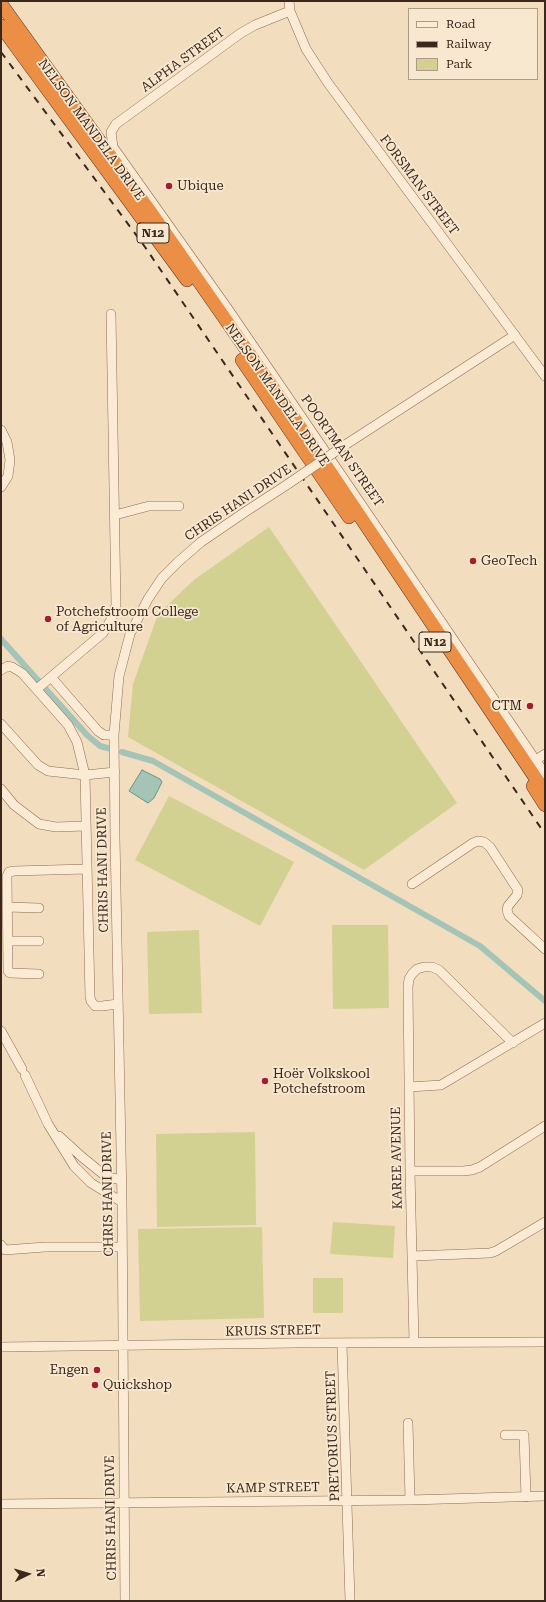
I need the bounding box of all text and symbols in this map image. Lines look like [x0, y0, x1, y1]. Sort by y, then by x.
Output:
legend [408, 8, 538, 80]
text: Road [446, 17, 475, 31]
street label: ALPHA STREET [138, 24, 228, 96]
text: Railway [446, 37, 491, 51]
street label: NELSON MANDELA DRIVE [34, 56, 148, 204]
text: Park [446, 57, 472, 71]
street label: FORSMAN STREET [376, 132, 462, 238]
place label: Ubique [177, 178, 224, 194]
marker: Ubique [164, 181, 174, 191]
road number: N12 [137, 223, 169, 243]
street label: NELSON MANDELA DRIVE [222, 321, 332, 469]
street label: POORTMAN STREET [298, 392, 386, 510]
street label: CHRIS HANI DRIVE [182, 461, 294, 545]
place label: GeoTech [481, 553, 537, 569]
marker: GeoTech [468, 556, 478, 566]
place label: Potchefstroom College of Agriculture [56, 604, 198, 635]
marker: Potchefstroom College of Agriculture [43, 614, 53, 624]
road number: N12 [419, 632, 451, 652]
place label: CTM [491, 698, 522, 714]
marker: CTM [525, 701, 535, 711]
street label: CHRIS HANI DRIVE [94, 807, 112, 933]
place label: Hoër Volkskool Potchefstroom [273, 1066, 370, 1097]
marker: Hoër Volkskool Potchefstroom [260, 1076, 270, 1086]
street label: KAREE AVENUE [388, 1106, 406, 1210]
street label: CHRIS HANI DRIVE [99, 1131, 117, 1257]
street label: KRUIS STREET [225, 1322, 321, 1340]
place label: Engen [50, 1362, 89, 1378]
marker: Engen [92, 1365, 102, 1375]
street label: PRETORIUS STREET [323, 1370, 343, 1502]
place label: Quickshop [103, 1377, 172, 1393]
marker: Quickshop [90, 1380, 100, 1390]
street label: CHRIS HANI DRIVE [102, 1455, 120, 1581]
street label: KAMP STREET [226, 1479, 320, 1497]
north arrow [8, 1554, 48, 1594]
text: N [34, 1568, 47, 1578]

